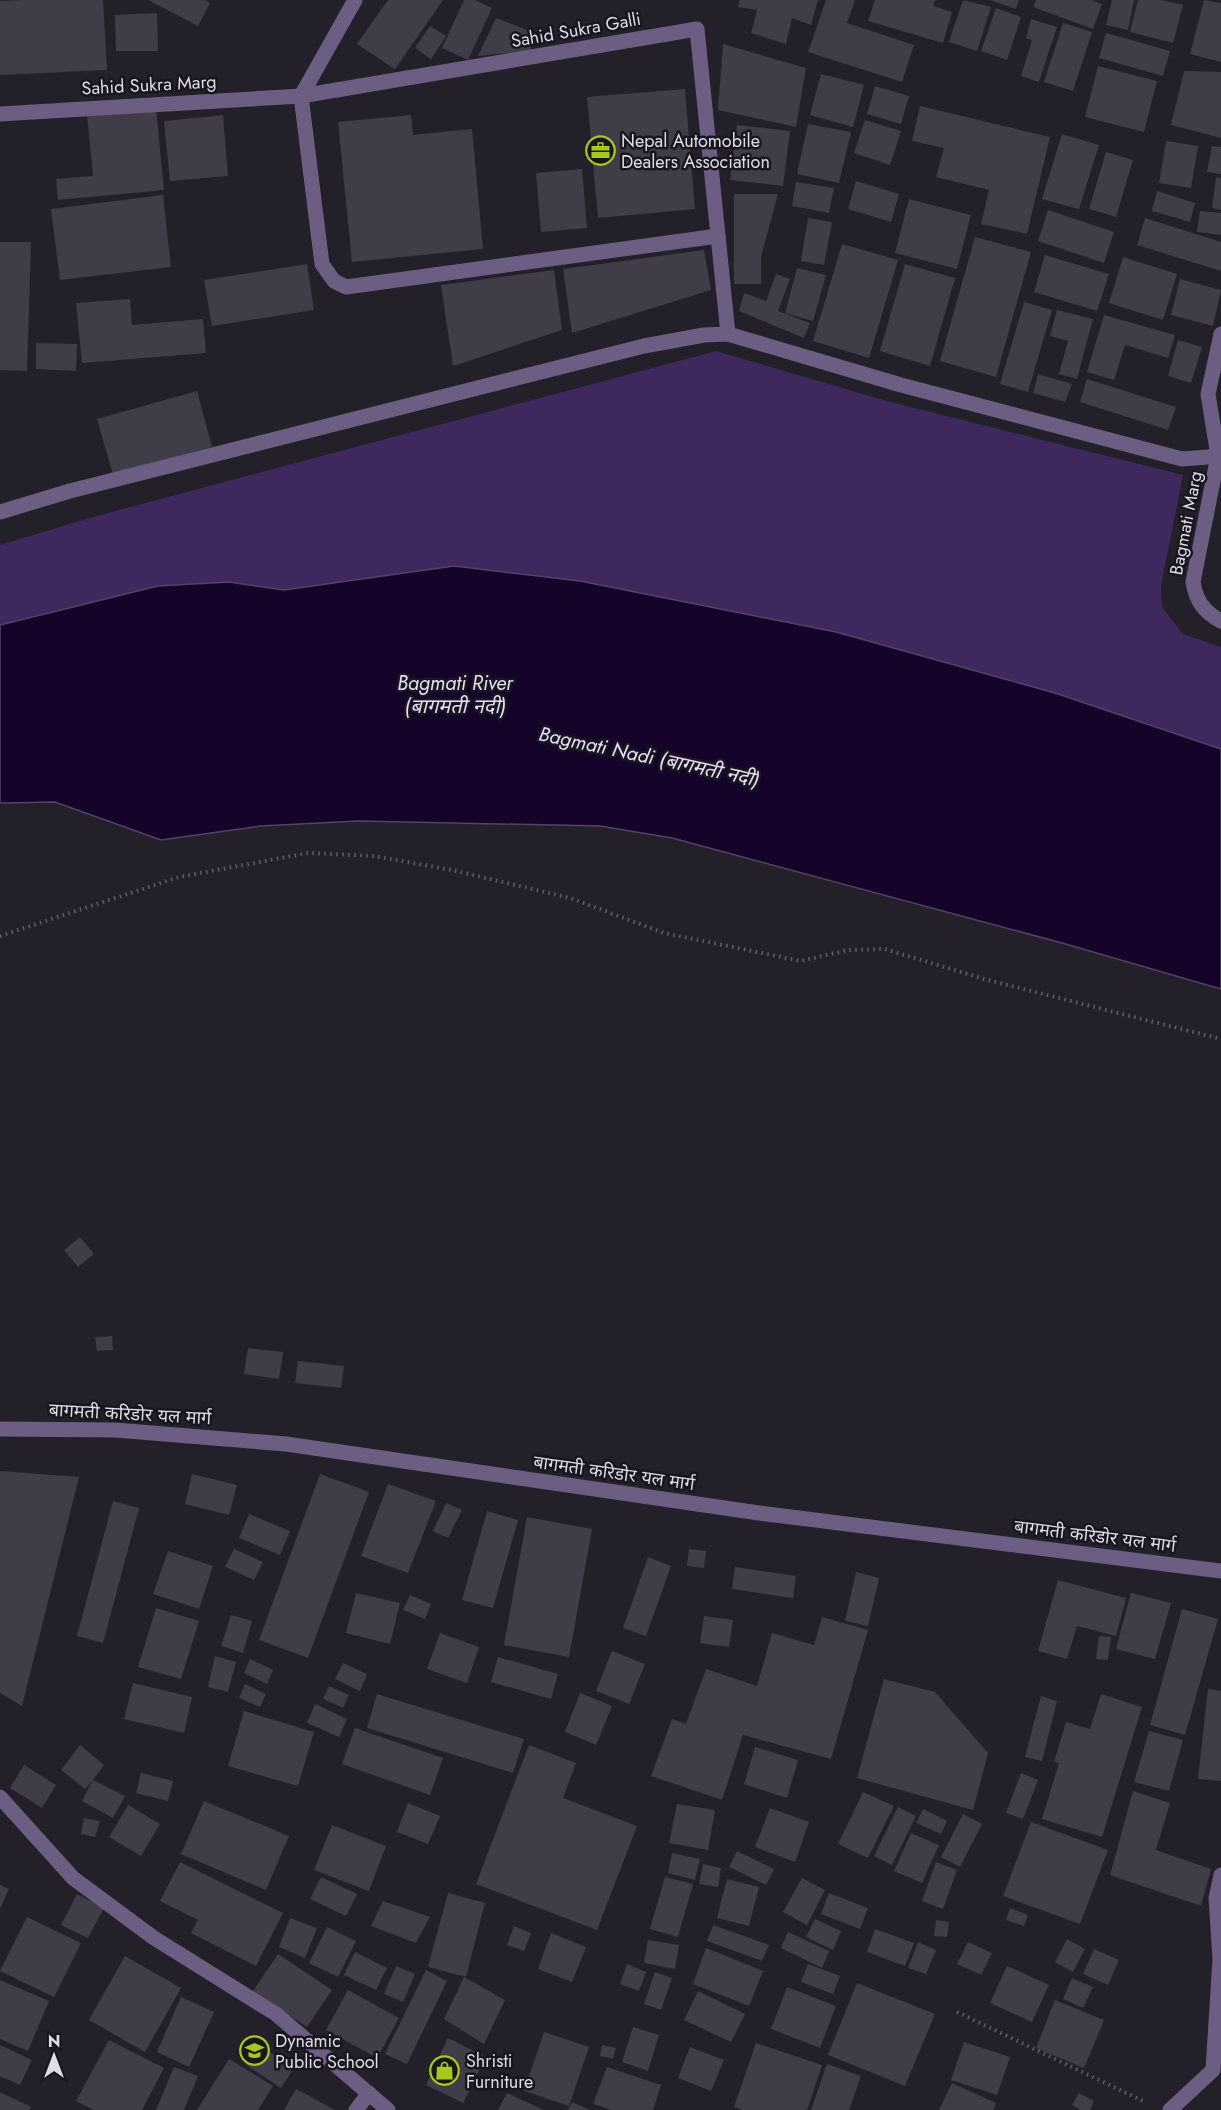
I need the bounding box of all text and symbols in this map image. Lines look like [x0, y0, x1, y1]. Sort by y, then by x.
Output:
street label: Sahid Sukra Galli [509, 6, 643, 54]
street label: Sahid Sukra Marg [81, 68, 217, 102]
place label: Nepal Automobile Dealers Association [621, 128, 770, 175]
office icon: Nepal Automobile Dealers Association [584, 135, 616, 167]
street label: Bagmati Marg [1163, 469, 1209, 577]
water label: Bagmati River (बागमती नदी) [397, 669, 514, 721]
water label: Bagmati Nadi (बागमती नदी) [536, 719, 762, 795]
street label: बागमती करिडोर यल मार्ग [48, 1397, 213, 1431]
street label: बागमती करिडोर यल मार्ग [532, 1449, 697, 1497]
street label: बागमती करिडोर यल मार्ग [1013, 1513, 1178, 1559]
north arrow [24, 2026, 84, 2086]
place label: Dynamic Public School [275, 2028, 379, 2075]
text: N [48, 2030, 60, 2053]
school or university icon: Dynamic Public School [238, 2035, 270, 2067]
place label: Shristi Furniture [466, 2048, 533, 2095]
shop icon: Shristi Furniture [429, 2055, 461, 2087]

